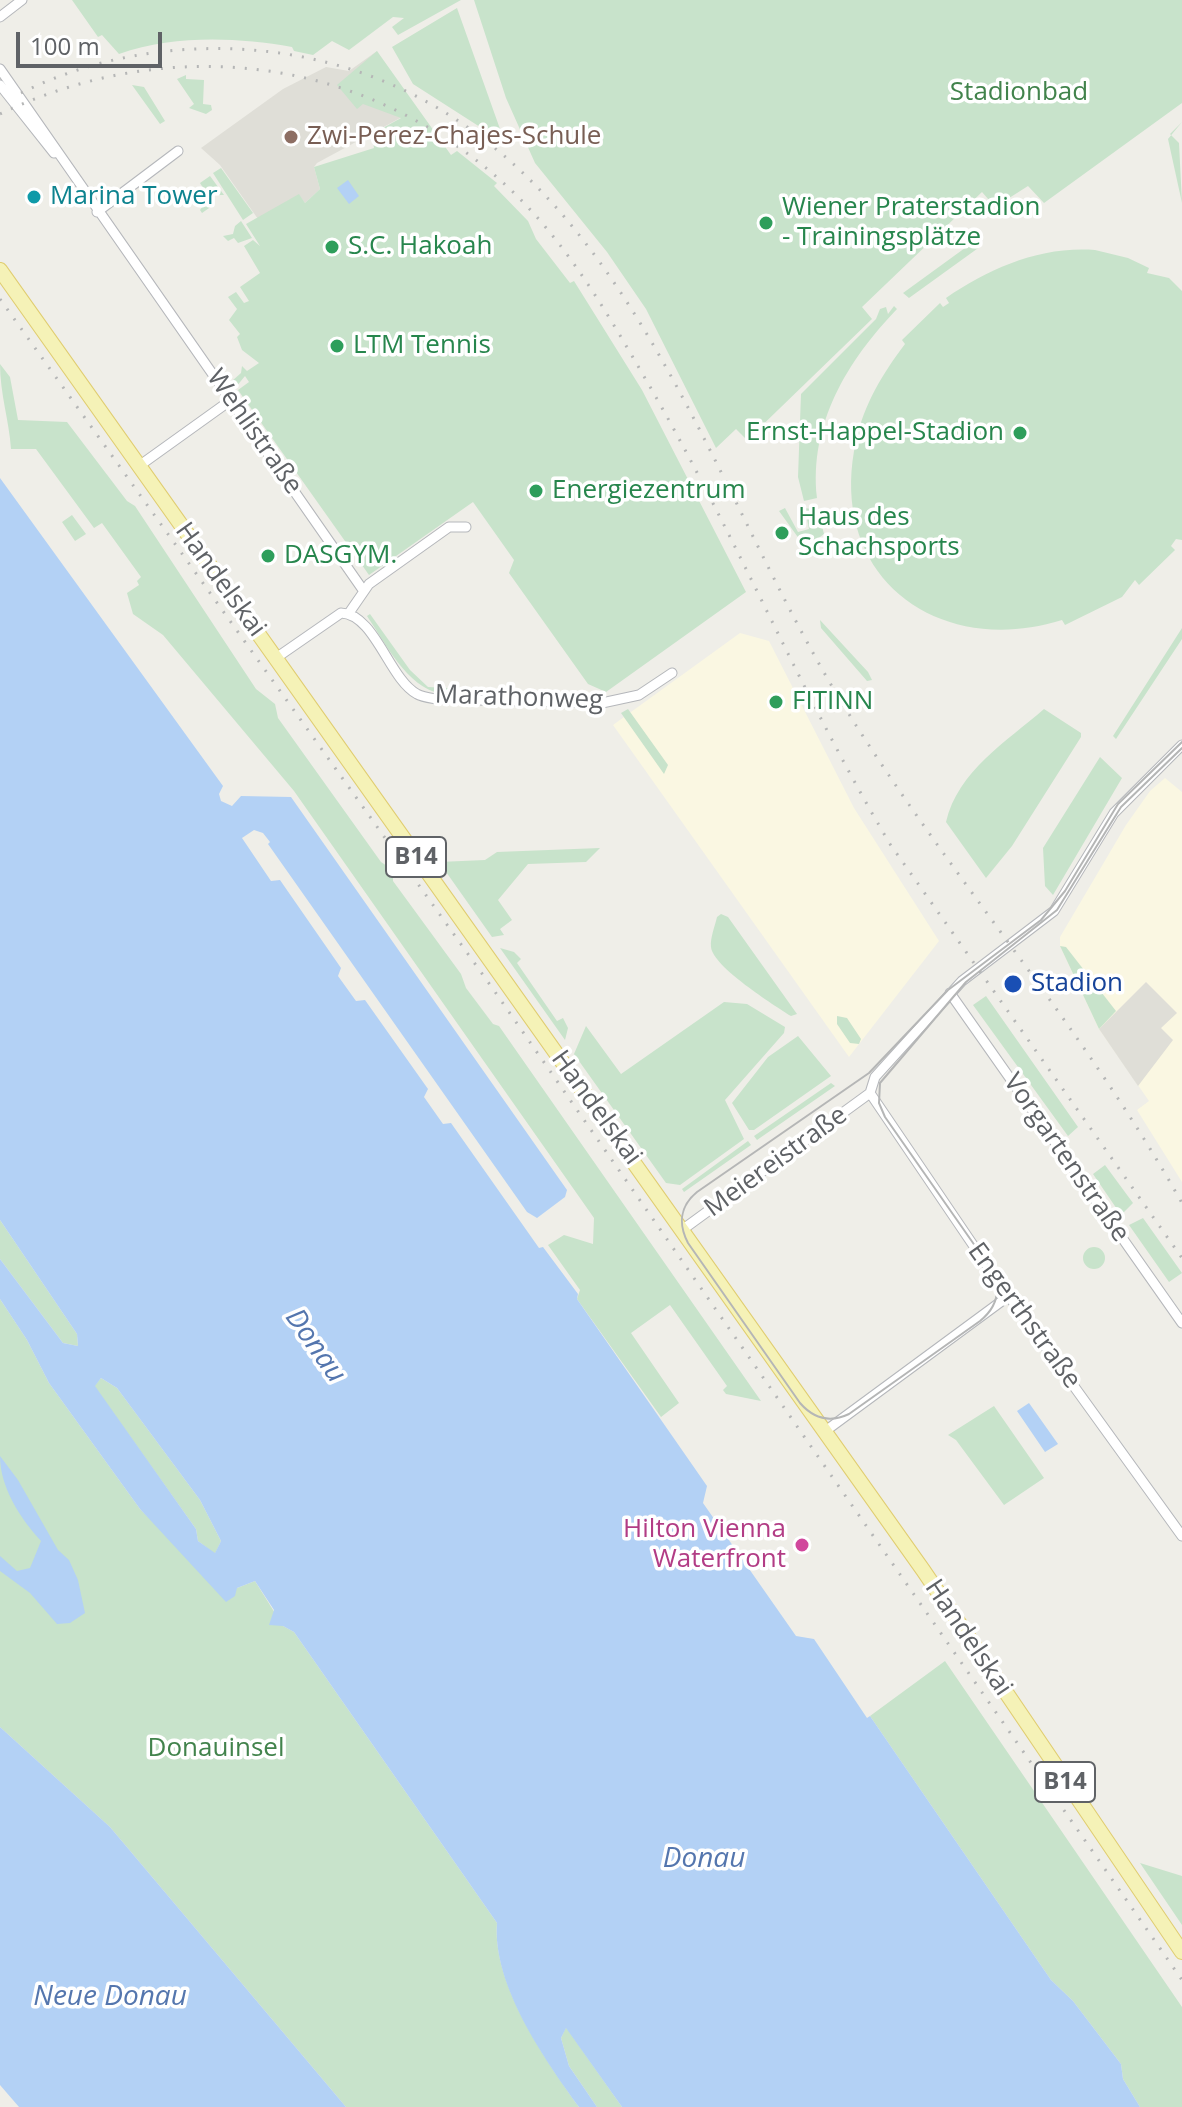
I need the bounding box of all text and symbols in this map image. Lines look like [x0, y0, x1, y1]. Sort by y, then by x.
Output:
scale bar [20, 16, 166, 66]
text: 100 m [30, 29, 100, 62]
park label: Stadionbad [950, 77, 1088, 109]
place label: Zwi-Perez-Chajes-Schule [307, 121, 601, 153]
marker: Zwi-Perez-Chajes-Schule [282, 128, 300, 146]
place label: Marina Tower [50, 181, 218, 213]
marker: Marina Tower [25, 188, 43, 206]
place label: Wiener Praterstadion - Trainingsplätze [782, 192, 1040, 254]
marker: Wiener Praterstadion - Trainingsplätze [757, 214, 775, 232]
place label: S.C. Hakoah [348, 231, 492, 263]
marker: S.C. Hakoah [323, 238, 341, 256]
place label: LTM Tennis [353, 330, 491, 362]
marker: LTM Tennis [328, 337, 346, 355]
street label: Wehlistraße [200, 364, 308, 500]
place label: Ernst-Happel-Stadion [746, 417, 1004, 449]
marker: Ernst-Happel-Stadion [1011, 424, 1029, 442]
place label: Energiezentrum [552, 475, 746, 507]
marker: Energiezentrum [527, 482, 545, 500]
place label: Haus des Schachsports [798, 502, 960, 564]
street label: Handelskai [168, 517, 272, 643]
marker: Haus des Schachsports [773, 524, 791, 542]
place label: DASGYM. [284, 540, 397, 572]
marker: DASGYM. [259, 547, 277, 565]
street label: Marathonweg [434, 679, 604, 717]
place label: FITINN [792, 686, 873, 718]
marker: FITINN [767, 693, 785, 711]
road number: B14 [386, 837, 446, 877]
place label: Stadion [1031, 968, 1123, 1000]
marker: Stadion [1002, 973, 1024, 995]
street label: Handelskai [544, 1045, 648, 1171]
street label: Vorgartenstraße [996, 1068, 1136, 1248]
street label: Meiereistraße [699, 1100, 853, 1224]
street label: Engerthstraße [961, 1237, 1087, 1395]
water label: Donau [278, 1303, 352, 1389]
place label: Hilton Vienna Waterfront [623, 1514, 786, 1576]
marker: Hilton Vienna Waterfront [793, 1536, 811, 1554]
street label: Handelskai [918, 1574, 1018, 1702]
park label: Donauinsel [148, 1733, 284, 1765]
road number: B14 [1035, 1762, 1095, 1802]
water label: Donau [663, 1842, 745, 1876]
water label: Neue Donau [33, 1980, 187, 2014]

